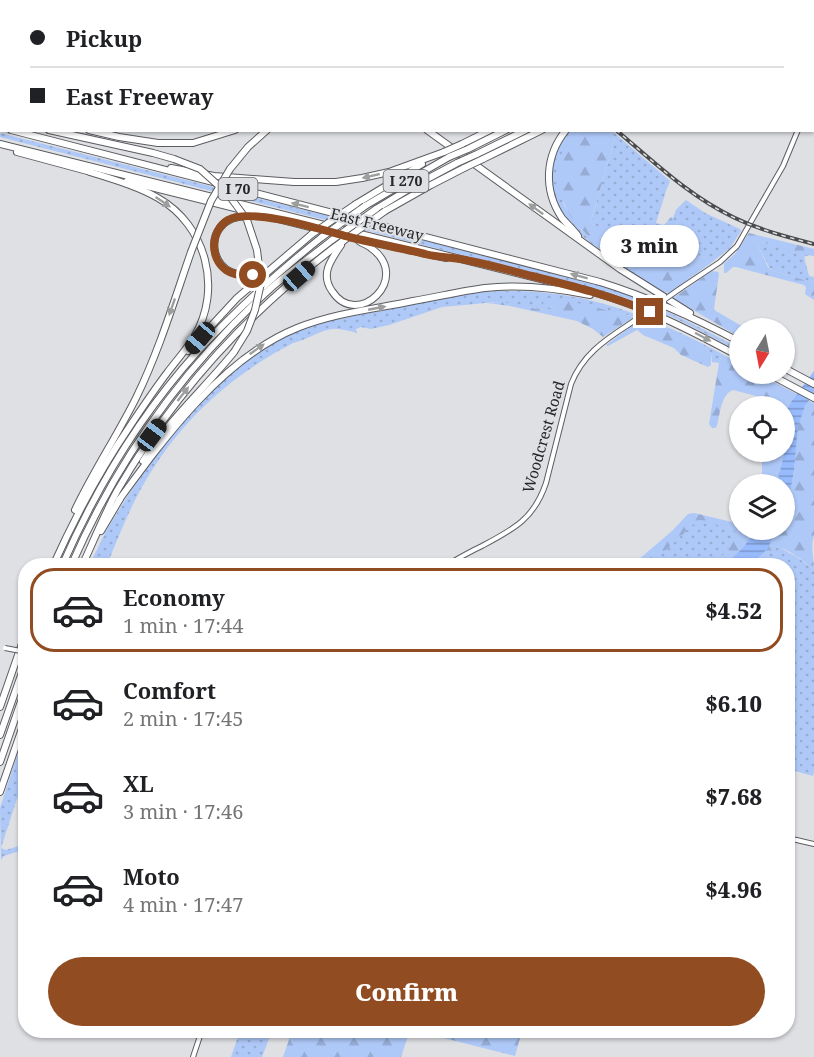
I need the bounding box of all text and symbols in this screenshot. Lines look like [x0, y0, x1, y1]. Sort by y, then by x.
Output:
text: Pickup [66, 23, 142, 53]
text: East Freeway [66, 81, 213, 111]
road number: I 270 [384, 170, 428, 192]
one-way arrow [361, 172, 380, 181]
road number: I 70 [218, 178, 258, 200]
one-way arrow [155, 196, 171, 207]
one-way arrow [291, 200, 309, 210]
street label: East Freeway [329, 203, 426, 245]
one-way arrow [528, 203, 544, 215]
callout: 3 min [600, 225, 700, 267]
text: 3 min [621, 232, 678, 259]
car [280, 257, 318, 295]
route start [239, 261, 266, 288]
one-way arrow [569, 270, 588, 280]
one-way arrow [166, 298, 176, 316]
route end [636, 298, 663, 325]
one-way arrow [368, 303, 387, 312]
car [182, 318, 218, 358]
north arrow [729, 318, 795, 384]
map controls [729, 318, 795, 540]
one-way arrow [695, 332, 712, 342]
one-way arrow [249, 344, 265, 355]
street label: Woodcrest Road [517, 378, 569, 495]
one-way arrow [176, 387, 188, 402]
button: locate [729, 396, 795, 462]
car [134, 415, 170, 455]
button: layers [729, 474, 795, 540]
text: Economy [123, 582, 225, 612]
icon: car [51, 583, 105, 637]
text: $4.52 [705, 595, 762, 625]
text: 1 min · 17:44 [123, 612, 243, 639]
text: Comfort [123, 675, 216, 705]
icon: car [51, 676, 105, 730]
text: $6.10 [705, 688, 762, 718]
text: 2 min · 17:45 [123, 705, 243, 732]
text: XL [123, 768, 154, 798]
icon: car [51, 769, 105, 823]
text: $7.68 [705, 781, 762, 811]
text: 3 min · 17:46 [123, 798, 243, 825]
text: Moto [123, 861, 180, 891]
icon: car [51, 862, 105, 916]
text: $4.96 [705, 874, 762, 904]
text: 4 min · 17:47 [123, 891, 243, 918]
button: Confirm [48, 957, 765, 1026]

